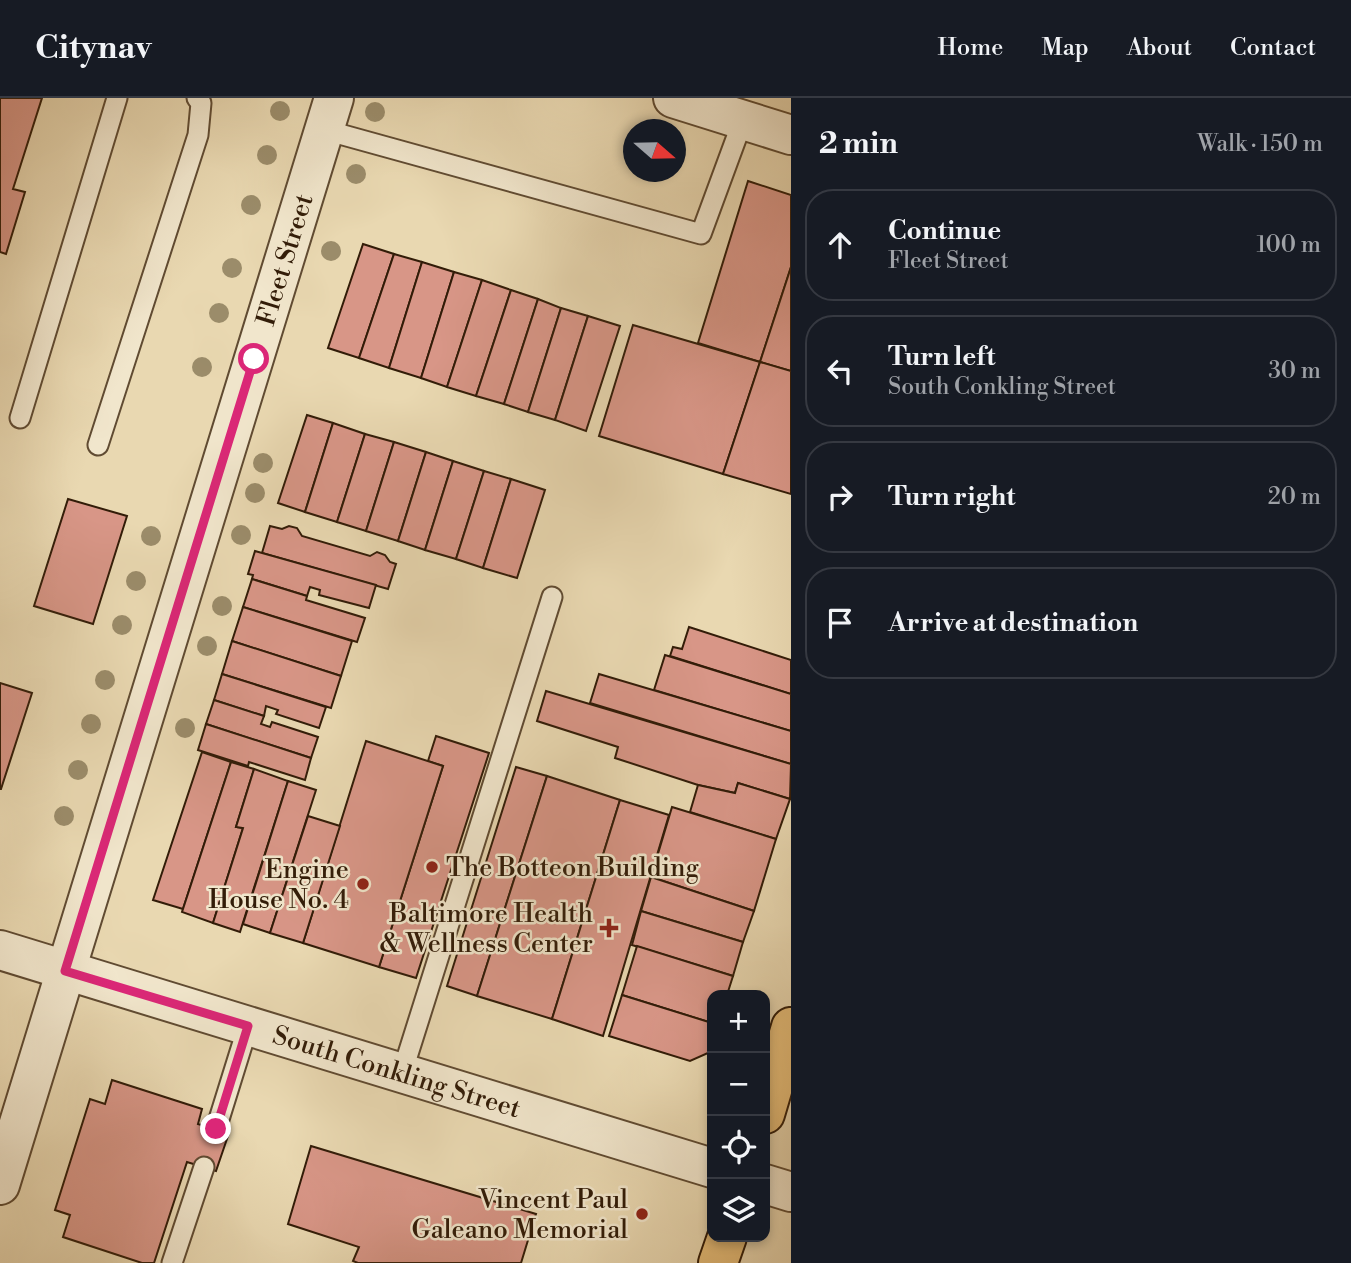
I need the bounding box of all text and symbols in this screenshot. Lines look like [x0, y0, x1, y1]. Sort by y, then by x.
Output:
text: Citynav [35, 28, 152, 69]
text: Home [938, 33, 1003, 63]
text: Map [1041, 33, 1089, 63]
text: About [1127, 33, 1192, 63]
text: Contact [1230, 33, 1316, 63]
north arrow [623, 119, 686, 182]
text: 2 min [819, 125, 898, 163]
text: Walk · 150 m [1197, 130, 1323, 158]
street label: Fleet Street [250, 190, 321, 330]
text: Continue [888, 215, 1001, 247]
icon: ahead [821, 226, 859, 264]
text: 100 m [1256, 231, 1321, 259]
text: Fleet Street [888, 247, 1009, 275]
text: Turn left [888, 341, 996, 373]
route start [238, 343, 269, 374]
icon: left [821, 352, 859, 390]
text: 30 m [1268, 357, 1321, 385]
text: South Conkling Street [888, 373, 1116, 401]
icon: right [821, 478, 859, 516]
text: Turn right [888, 481, 1016, 513]
text: 20 m [1268, 483, 1321, 511]
icon: arrive [821, 604, 859, 642]
text: Arrive at destination [888, 607, 1138, 639]
place label: The Botteon Building [446, 852, 699, 884]
place label: Engine House No. 4 [208, 854, 349, 916]
marker: The Botteon Building [424, 859, 440, 875]
marker: Engine House No. 4 [355, 876, 371, 892]
place label: Baltimore Health & Wellness Center [380, 898, 593, 960]
marker: Baltimore Health & Wellness Center [599, 918, 619, 938]
map controls [707, 990, 770, 1242]
button: + [707, 990, 770, 1053]
street label: South Conkling Street [269, 1019, 524, 1125]
button: − [707, 1053, 770, 1116]
route end [200, 1113, 231, 1144]
button: locate [707, 1116, 770, 1179]
button: layers [707, 1179, 770, 1242]
place label: Vincent Paul Galeano Memorial [412, 1184, 628, 1246]
marker: Vincent Paul Galeano Memorial [634, 1206, 650, 1222]

